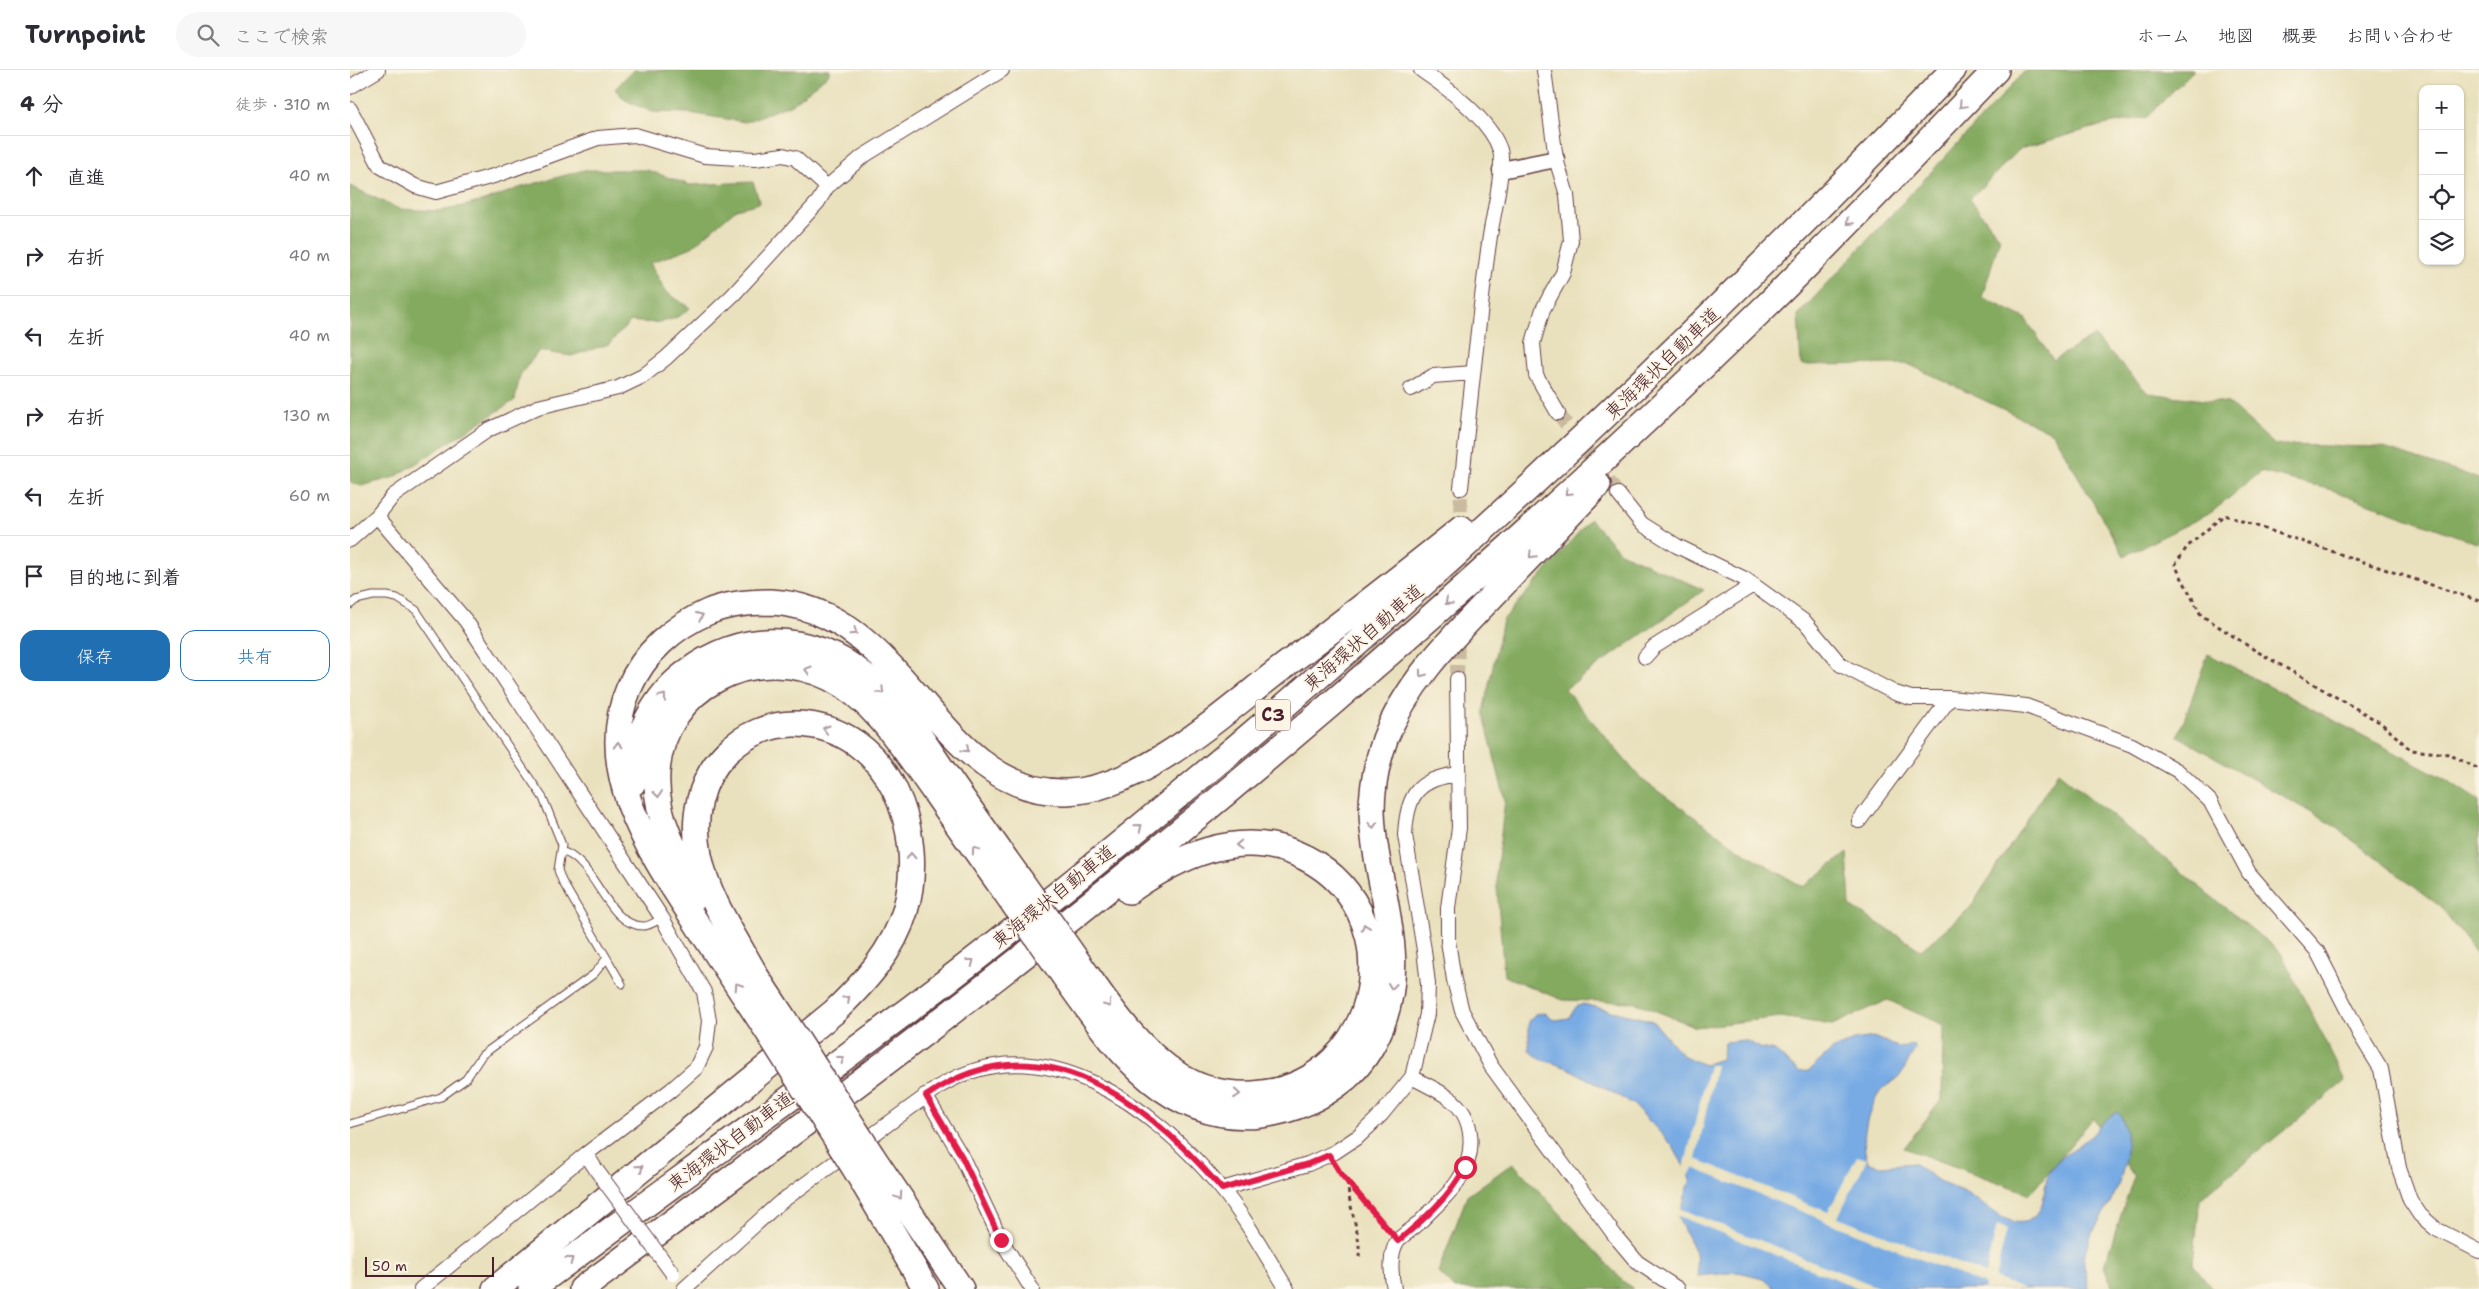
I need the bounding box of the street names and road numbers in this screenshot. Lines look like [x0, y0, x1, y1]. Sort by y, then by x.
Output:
street label: 東海環状自動車道 [1599, 302, 1726, 425]
street label: 東海環状自動車道 [1298, 578, 1429, 697]
road number: C3 [1256, 700, 1290, 730]
street label: 東海環状自動車道 [986, 839, 1120, 954]
street label: 東海環状自動車道 [662, 1086, 799, 1197]

